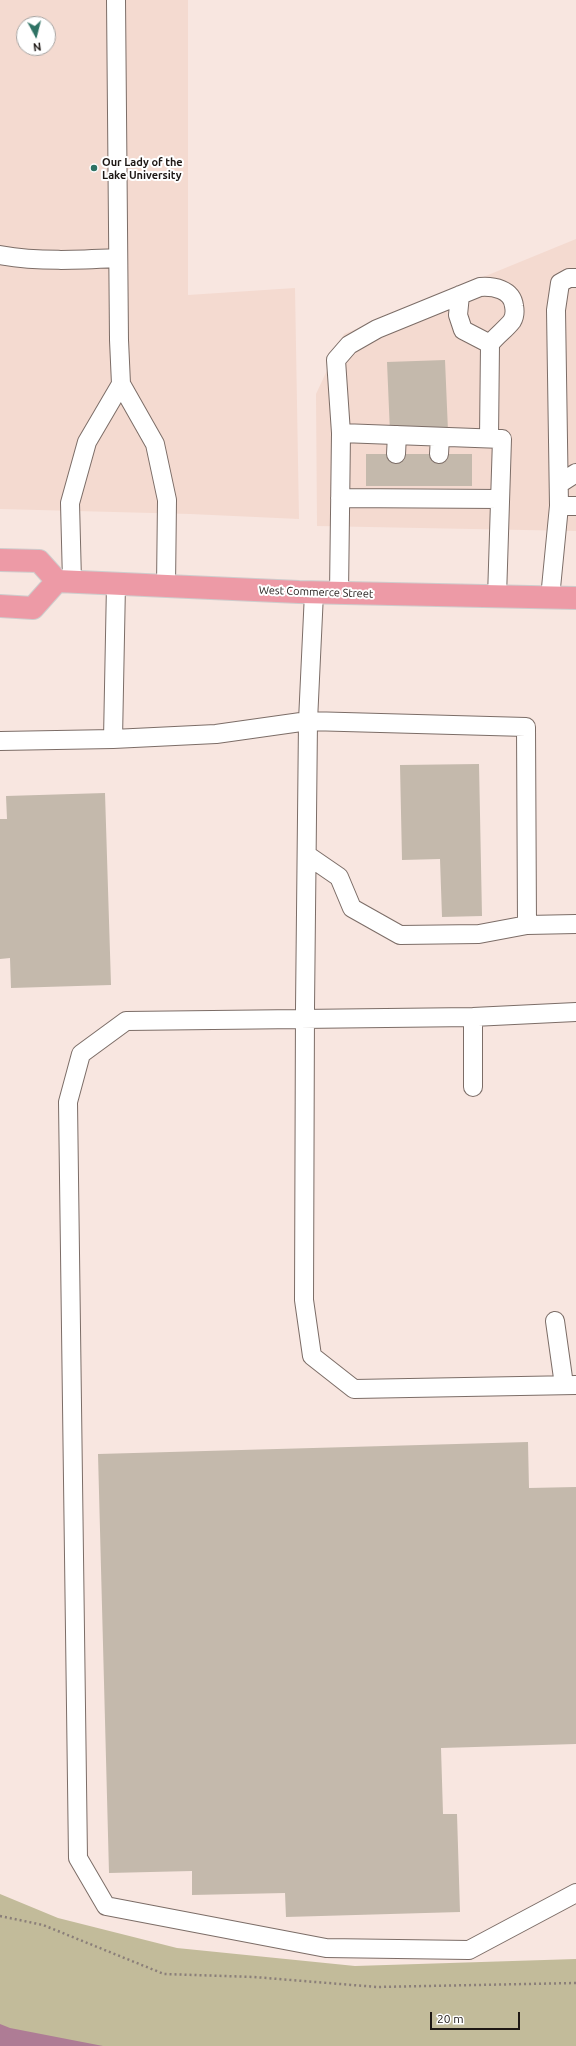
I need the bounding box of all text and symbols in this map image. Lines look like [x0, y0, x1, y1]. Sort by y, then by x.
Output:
north arrow [16, 16, 56, 56]
text: N [33, 40, 42, 53]
place label: Our Lady of the Lake University [102, 155, 183, 181]
marker: Our Lady of the Lake University [89, 163, 99, 173]
street label: West Commerce Street [259, 583, 373, 601]
scale bar [432, 2004, 522, 2030]
text: 20 m [437, 2012, 464, 2025]

